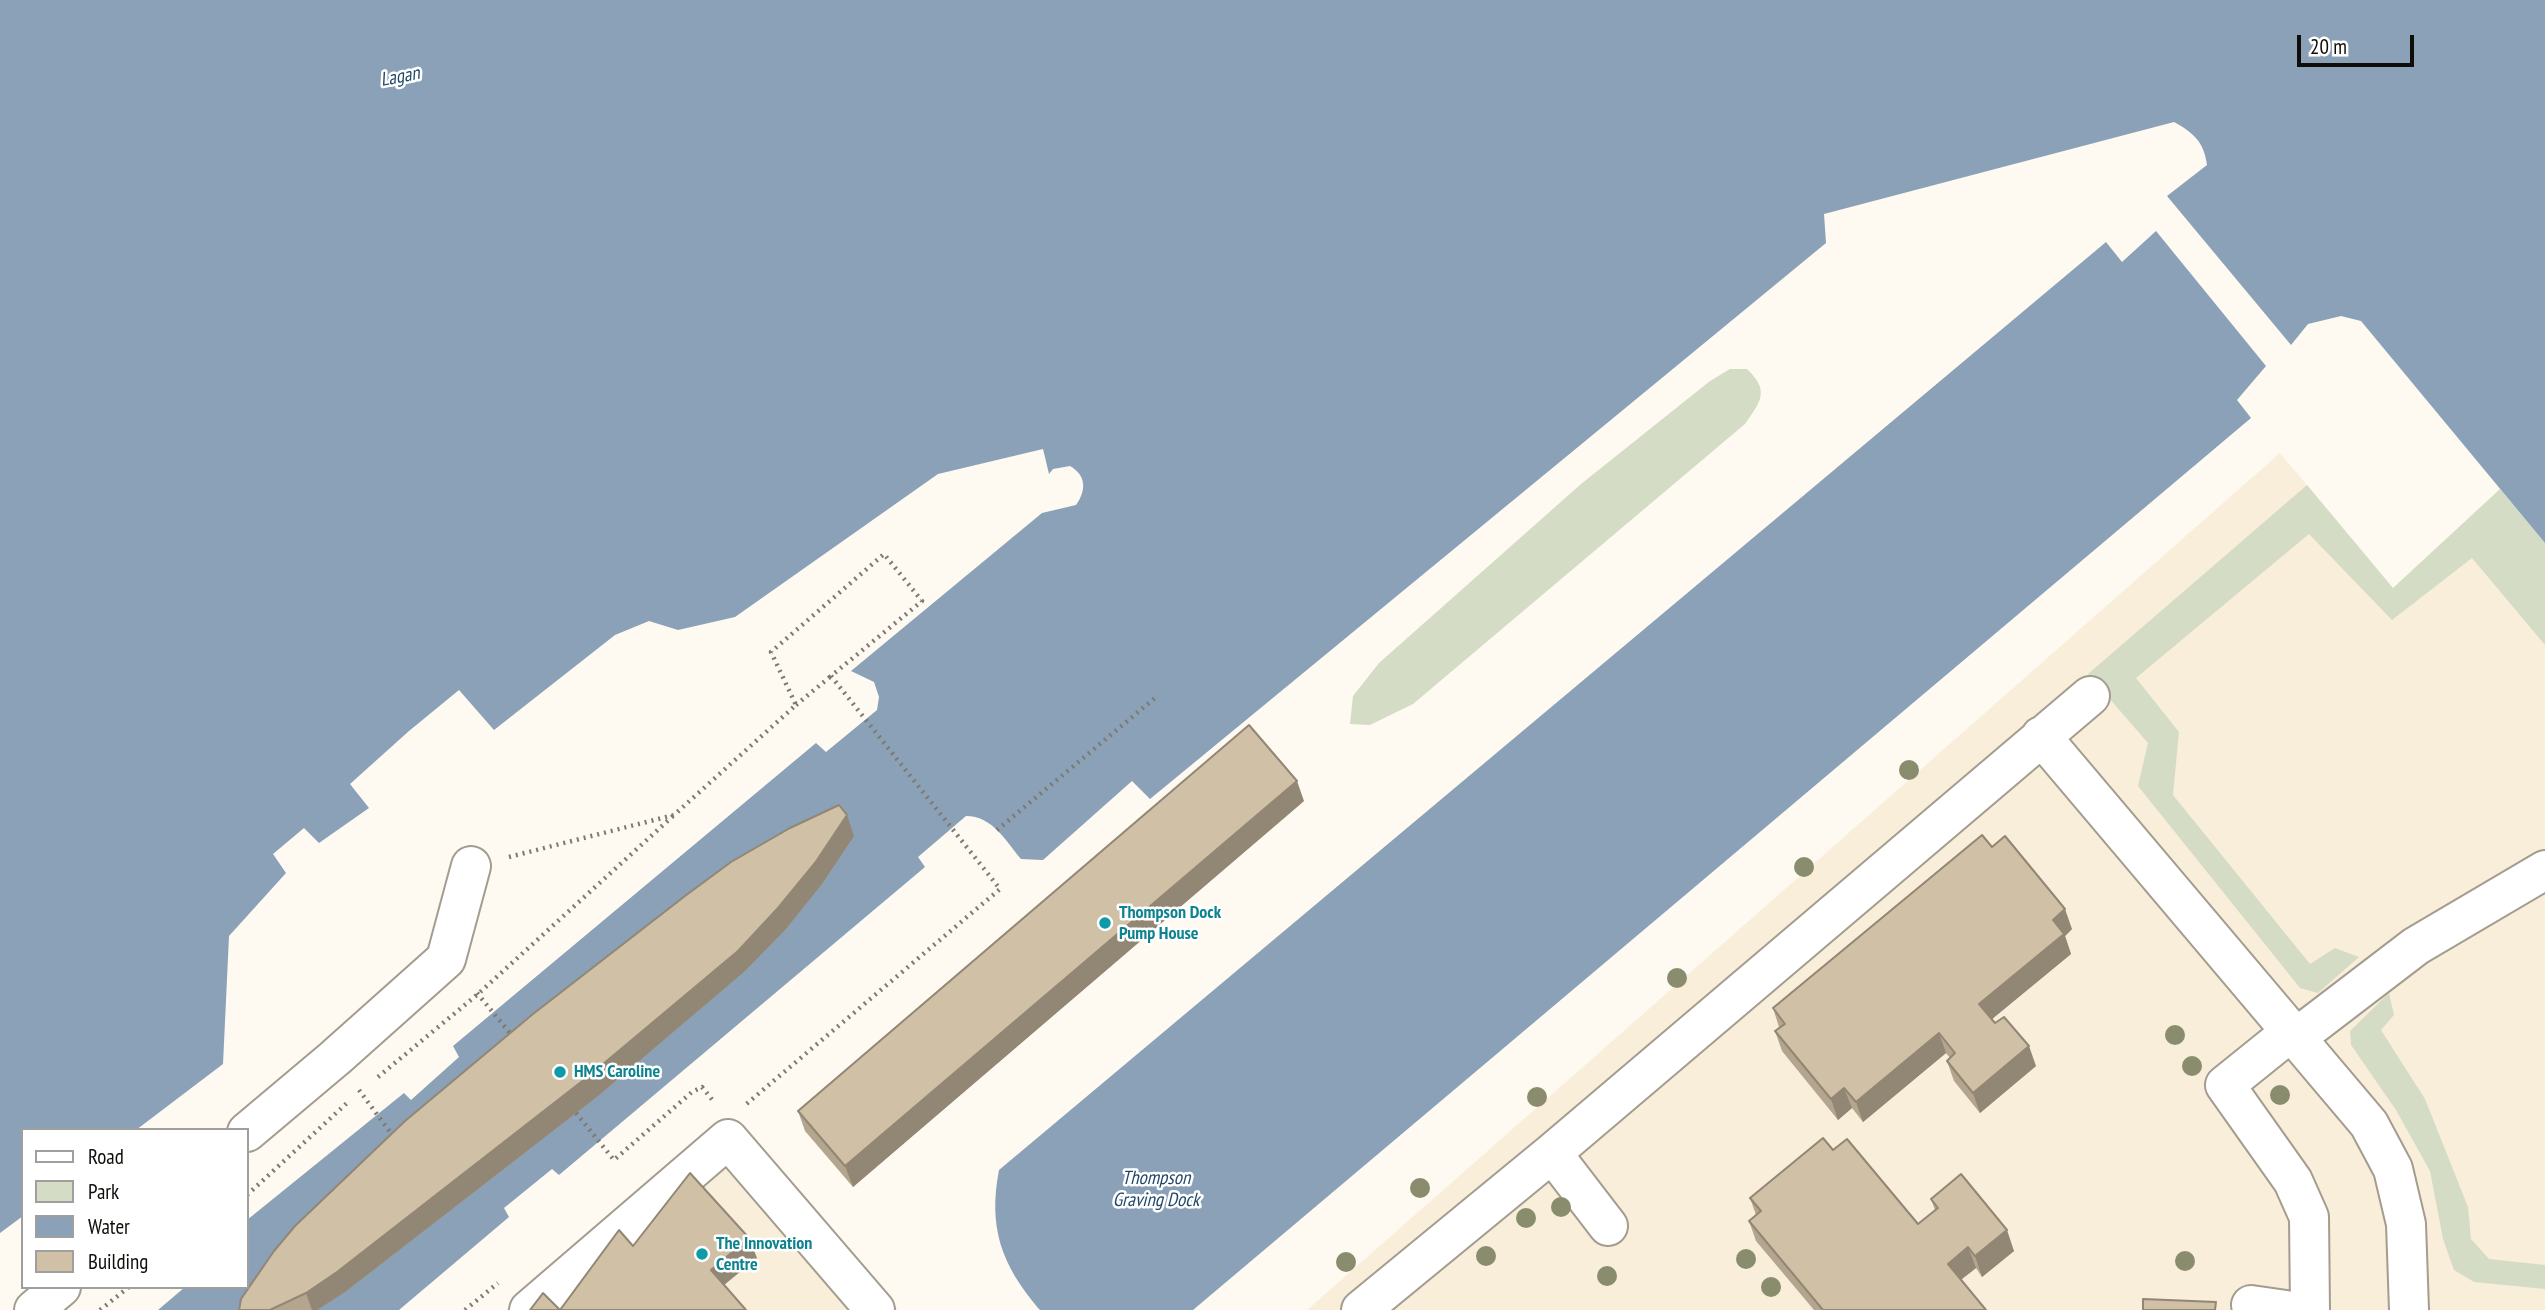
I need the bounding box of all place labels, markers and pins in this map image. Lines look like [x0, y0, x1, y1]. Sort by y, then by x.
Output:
place label: Thompson Dock Pump House [1119, 902, 1221, 944]
marker: Thompson Dock Pump House [1097, 915, 1113, 931]
place label: HMS Caroline [574, 1061, 660, 1083]
marker: HMS Caroline [552, 1064, 568, 1080]
place label: The Innovation Centre [716, 1233, 812, 1276]
marker: The Innovation Centre [694, 1246, 710, 1262]

